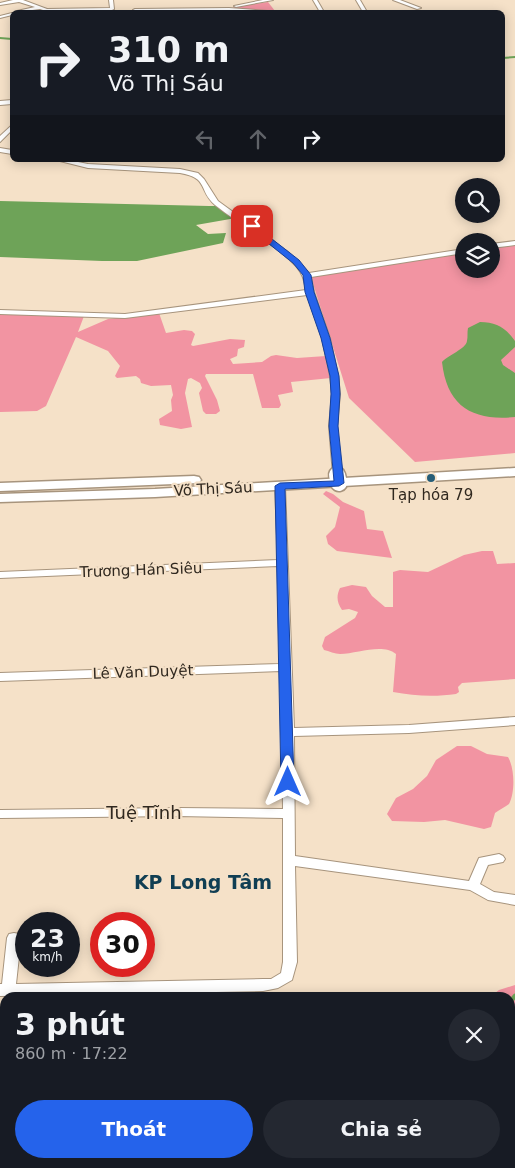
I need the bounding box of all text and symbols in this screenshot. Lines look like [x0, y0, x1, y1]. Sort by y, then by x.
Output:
icon: right [25, 30, 90, 95]
text: 310 m [108, 30, 230, 70]
text: Võ Thị Sáu [108, 71, 224, 96]
icon: left [191, 125, 219, 153]
icon: ahead [244, 125, 272, 153]
icon: right [297, 125, 325, 153]
map controls [455, 178, 500, 278]
button: search [455, 178, 500, 223]
pin [231, 205, 273, 247]
icon: arrive [238, 212, 266, 240]
button: layers [455, 233, 500, 278]
marker: Tạp hóa 79 [425, 472, 437, 484]
street label: Võ Thị Sáu [173, 478, 253, 500]
place label: Tạp hóa 79 [388, 486, 473, 504]
street label: Trương Hán Siêu [78, 559, 203, 581]
street label: Lê Văn Duyệt [92, 661, 194, 683]
position arrow [261, 755, 313, 807]
street label: Tuệ Tĩnh [105, 802, 182, 823]
district label: KP Long Tâm [134, 871, 272, 893]
speed limit sign: 30 [90, 912, 155, 977]
text: 23 [30, 924, 65, 953]
text: km/h [32, 950, 63, 964]
text: 3 phút [15, 1007, 125, 1042]
button: close [448, 1009, 500, 1061]
text: 860 m · 17:22 [15, 1044, 128, 1063]
button: Thoát [15, 1100, 253, 1158]
button: Chia sẻ [263, 1100, 500, 1158]

